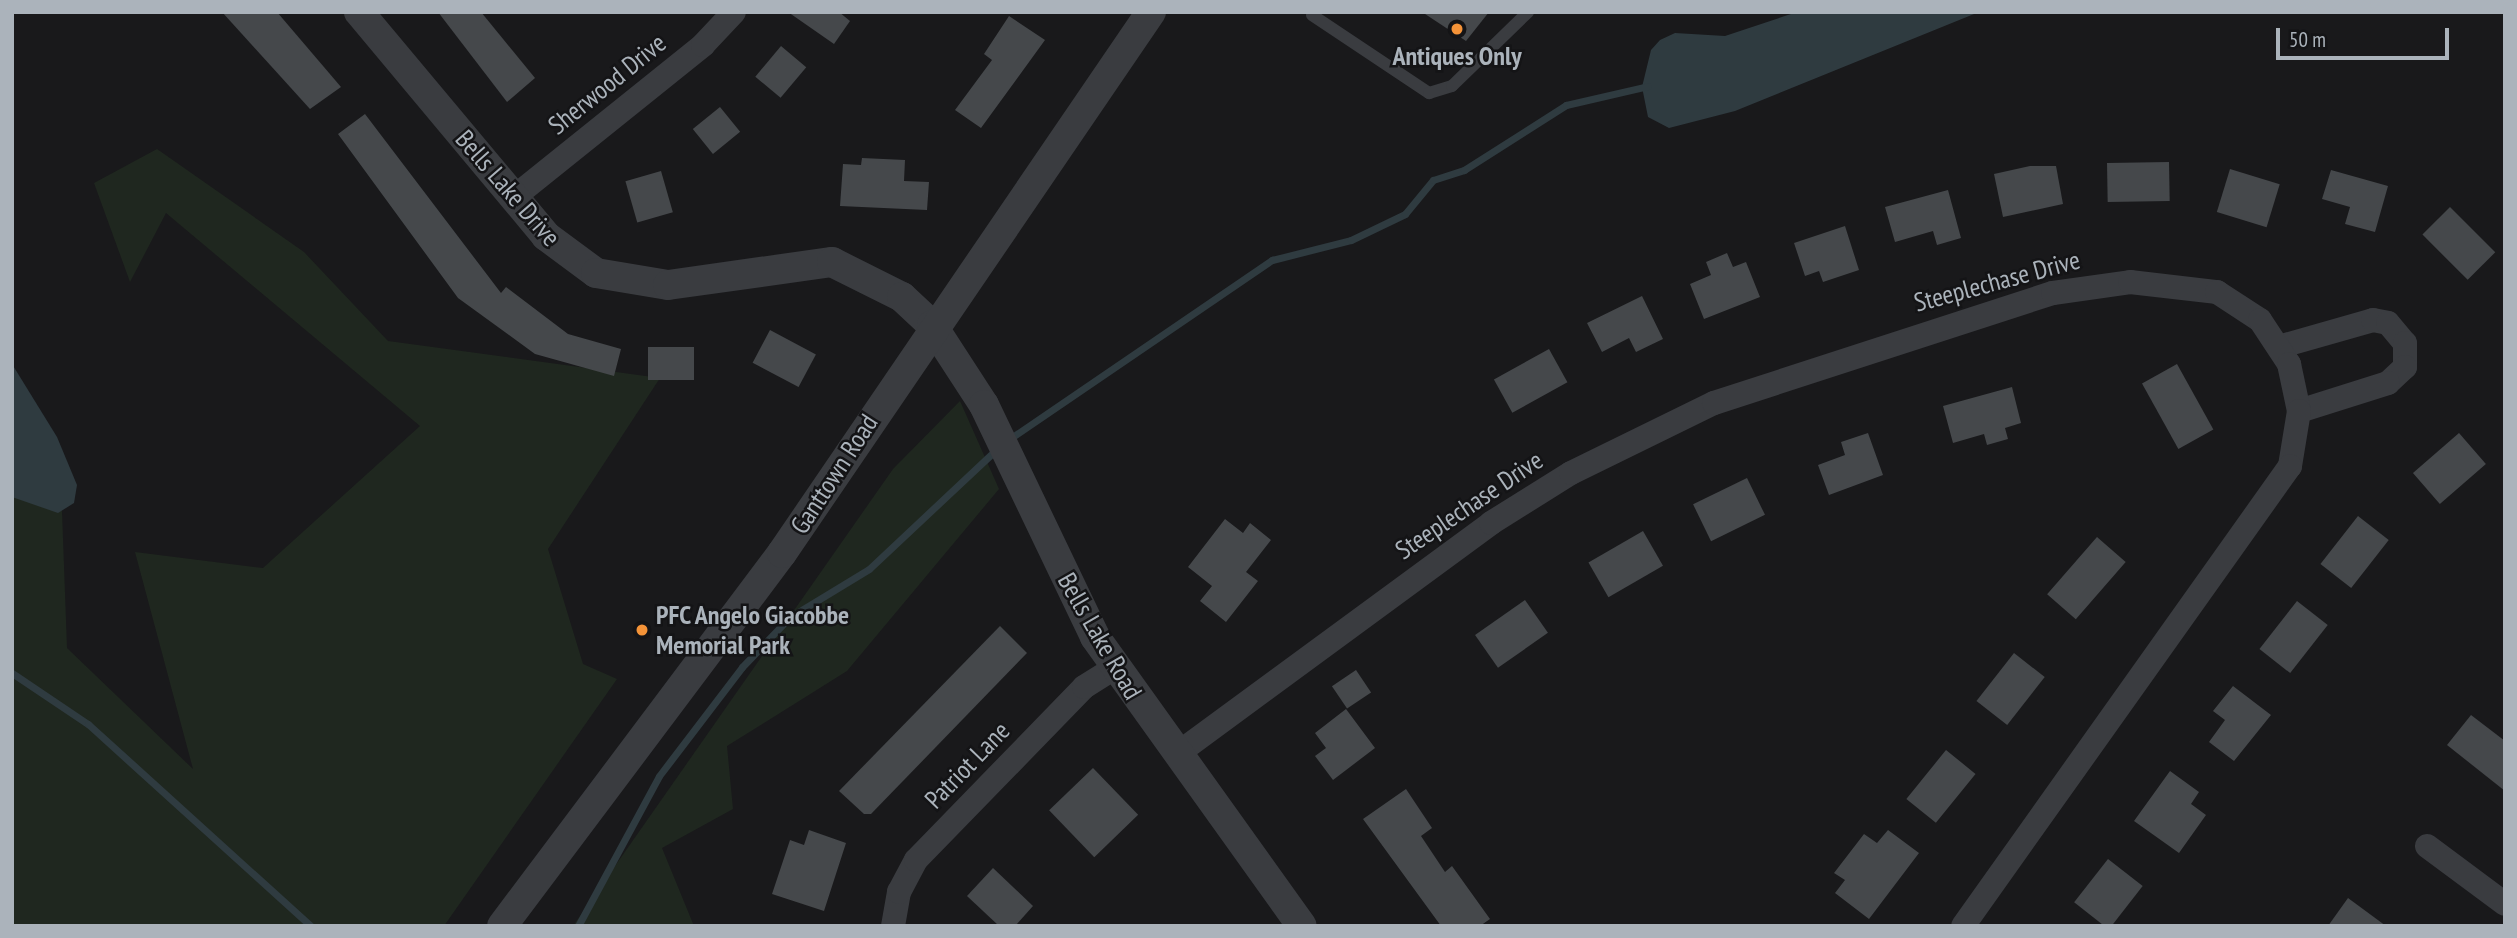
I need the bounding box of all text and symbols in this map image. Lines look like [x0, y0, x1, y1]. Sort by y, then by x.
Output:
scale bar [2279, 14, 2452, 58]
marker: Antiques Only [1449, 21, 1465, 37]
text: 50 m [2289, 26, 2326, 53]
street label: Sherwood Drive [542, 27, 672, 141]
place label: Antiques Only [1392, 40, 1522, 72]
street label: Bells Lake Drive [449, 124, 567, 252]
street label: Steeplechase Drive [1911, 244, 2083, 318]
street label: Ganttown Road [784, 408, 884, 540]
street label: Steeplechase Drive [1390, 444, 1548, 566]
street label: Bells Lake Road [1051, 567, 1149, 705]
place label: PFC Angelo Giacobbe Memorial Park [656, 599, 851, 660]
marker: PFC Angelo Giacobbe Memorial Park [634, 622, 650, 638]
street label: Patriot Lane [918, 715, 1016, 815]

